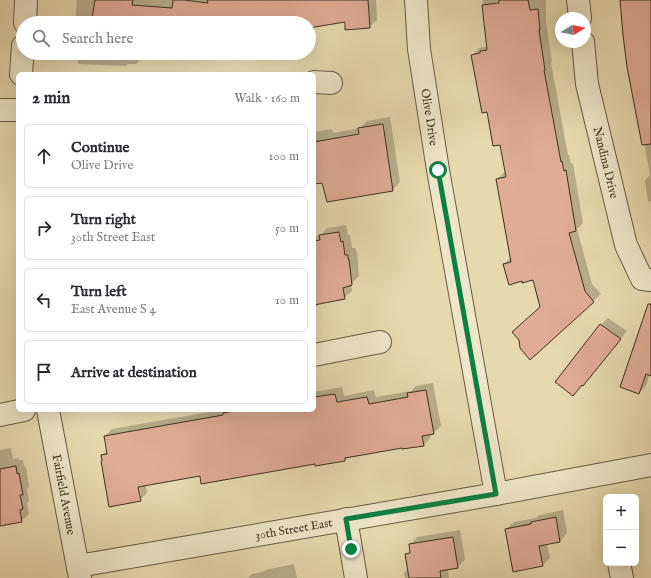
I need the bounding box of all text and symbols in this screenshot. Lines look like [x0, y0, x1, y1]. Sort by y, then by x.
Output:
north arrow [555, 12, 591, 48]
search box [16, 16, 316, 60]
icon: search [30, 27, 52, 49]
text: Search here [62, 29, 133, 48]
street label: Olive Drive [418, 87, 442, 147]
text: 2 min [32, 88, 70, 109]
text: Walk · 160 m [234, 90, 300, 107]
street label: Nandina Drive [590, 125, 622, 200]
text: Continue [71, 138, 129, 157]
icon: ahead [33, 145, 55, 167]
text: 100 m [269, 148, 299, 165]
text: Olive Drive [71, 157, 134, 174]
route start [429, 161, 447, 179]
text: Turn right [71, 210, 136, 229]
icon: right [33, 217, 55, 239]
text: 50 m [275, 220, 299, 237]
text: 30th Street East [71, 229, 155, 246]
text: Turn left [71, 282, 127, 301]
icon: left [33, 289, 55, 311]
text: 10 m [275, 292, 299, 309]
text: East Avenue S 4 [71, 301, 156, 318]
icon: arrive [33, 361, 55, 383]
text: Arrive at destination [71, 363, 197, 382]
street label: Fairfield Avenue [49, 453, 79, 537]
map controls [603, 494, 639, 566]
button: + [603, 494, 639, 530]
street label: 30th Street East [254, 515, 333, 543]
button: − [603, 530, 639, 566]
route end [342, 540, 360, 558]

